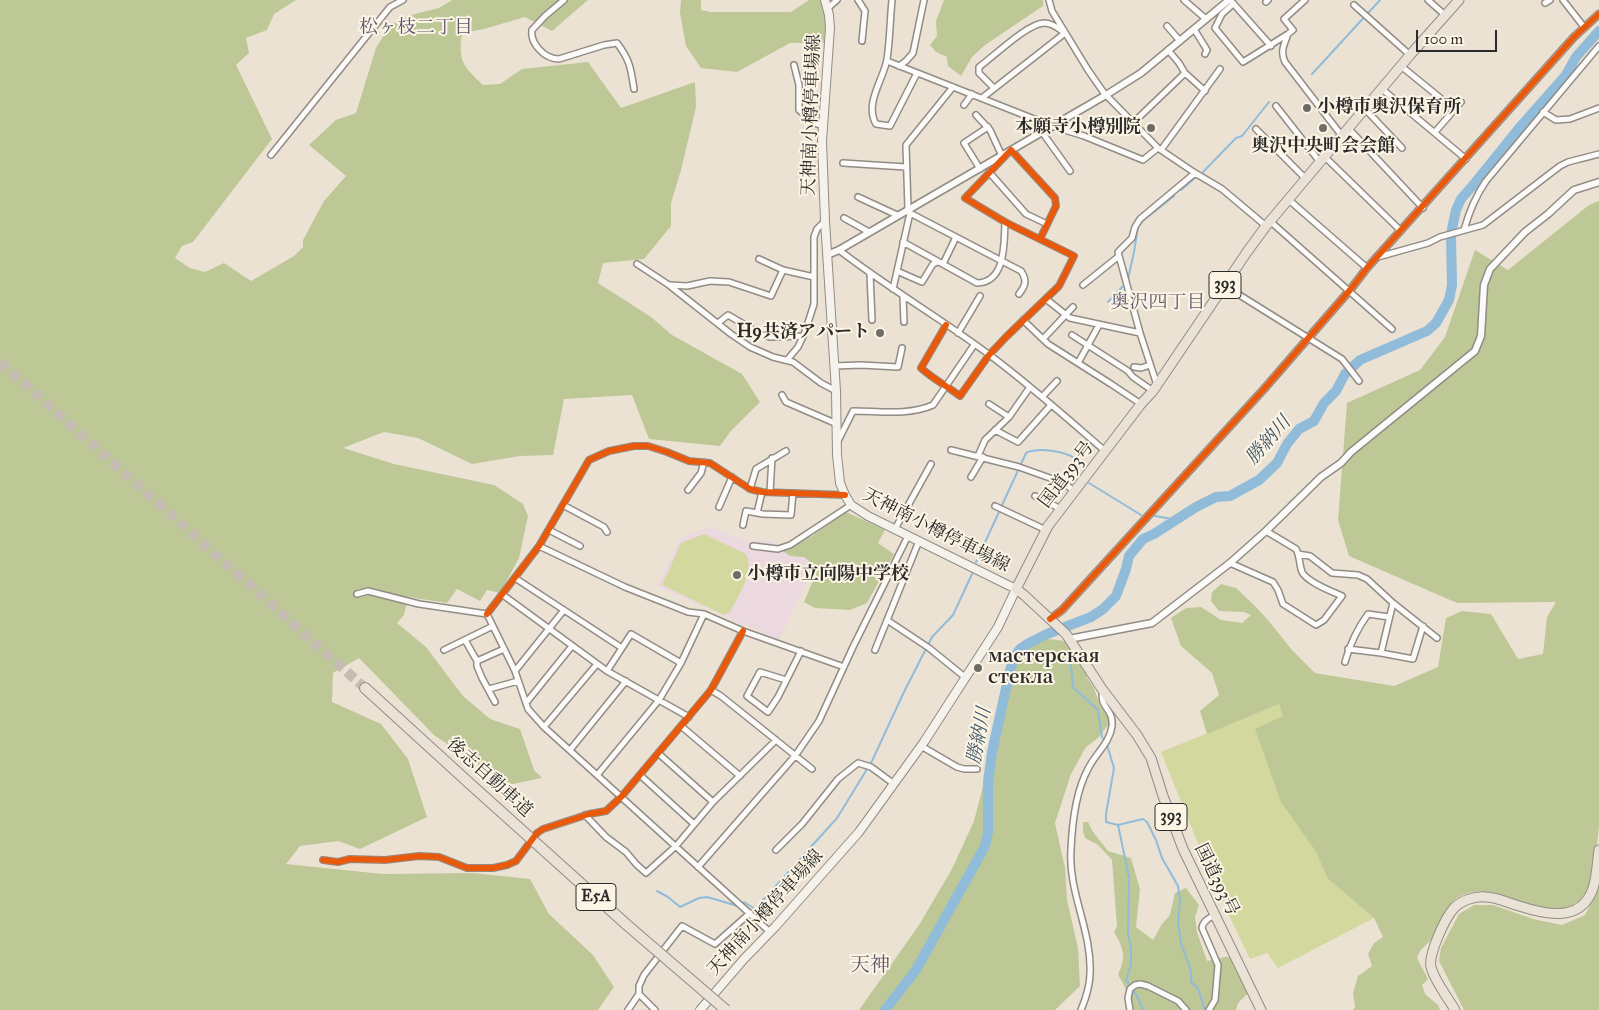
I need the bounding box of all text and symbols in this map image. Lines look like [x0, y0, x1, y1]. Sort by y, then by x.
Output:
district label: 松ヶ枝二丁目 [359, 17, 473, 39]
scale bar [1419, 20, 1500, 52]
text: 100 m [1424, 30, 1463, 48]
street label: 天神南小樽停車場線 [798, 34, 826, 196]
place label: 小樽市奥沢保育所 [1317, 97, 1461, 119]
marker: 小樽市奥沢保育所 [1301, 102, 1313, 114]
place label: 本願寺小樽別院 [1015, 117, 1141, 139]
marker: 本願寺小樽別院 [1145, 122, 1157, 134]
marker: 奥沢中央町会会館 [1317, 122, 1329, 134]
place label: 奥沢中央町会会館 [1251, 136, 1395, 158]
road number: 393 [1209, 272, 1241, 298]
district label: 奥沢四丁目 [1111, 292, 1205, 314]
place label: H9共済アパート [737, 322, 870, 344]
marker: H9共済アパート [874, 327, 886, 339]
water label: 勝納川 [1242, 412, 1296, 470]
street label: 国道393号 [1035, 437, 1099, 513]
street label: 天神南小樽停車場線 [859, 485, 1013, 577]
place label: 小樽市立向陽中学校 [747, 564, 909, 586]
marker: 小樽市立向陽中学校 [731, 569, 743, 581]
place label: мастерская стекла [988, 647, 1100, 690]
marker: мастерская стекла [972, 662, 984, 674]
water label: 勝納川 [963, 706, 997, 766]
street label: 後志自動車道 [442, 734, 536, 822]
road number: 393 [1155, 804, 1187, 830]
street label: 国道393号 [1189, 840, 1243, 920]
street label: 天神南小樽停車場線 [704, 846, 828, 980]
road number: E5A [576, 884, 616, 910]
district label: 天神 [850, 954, 890, 978]

